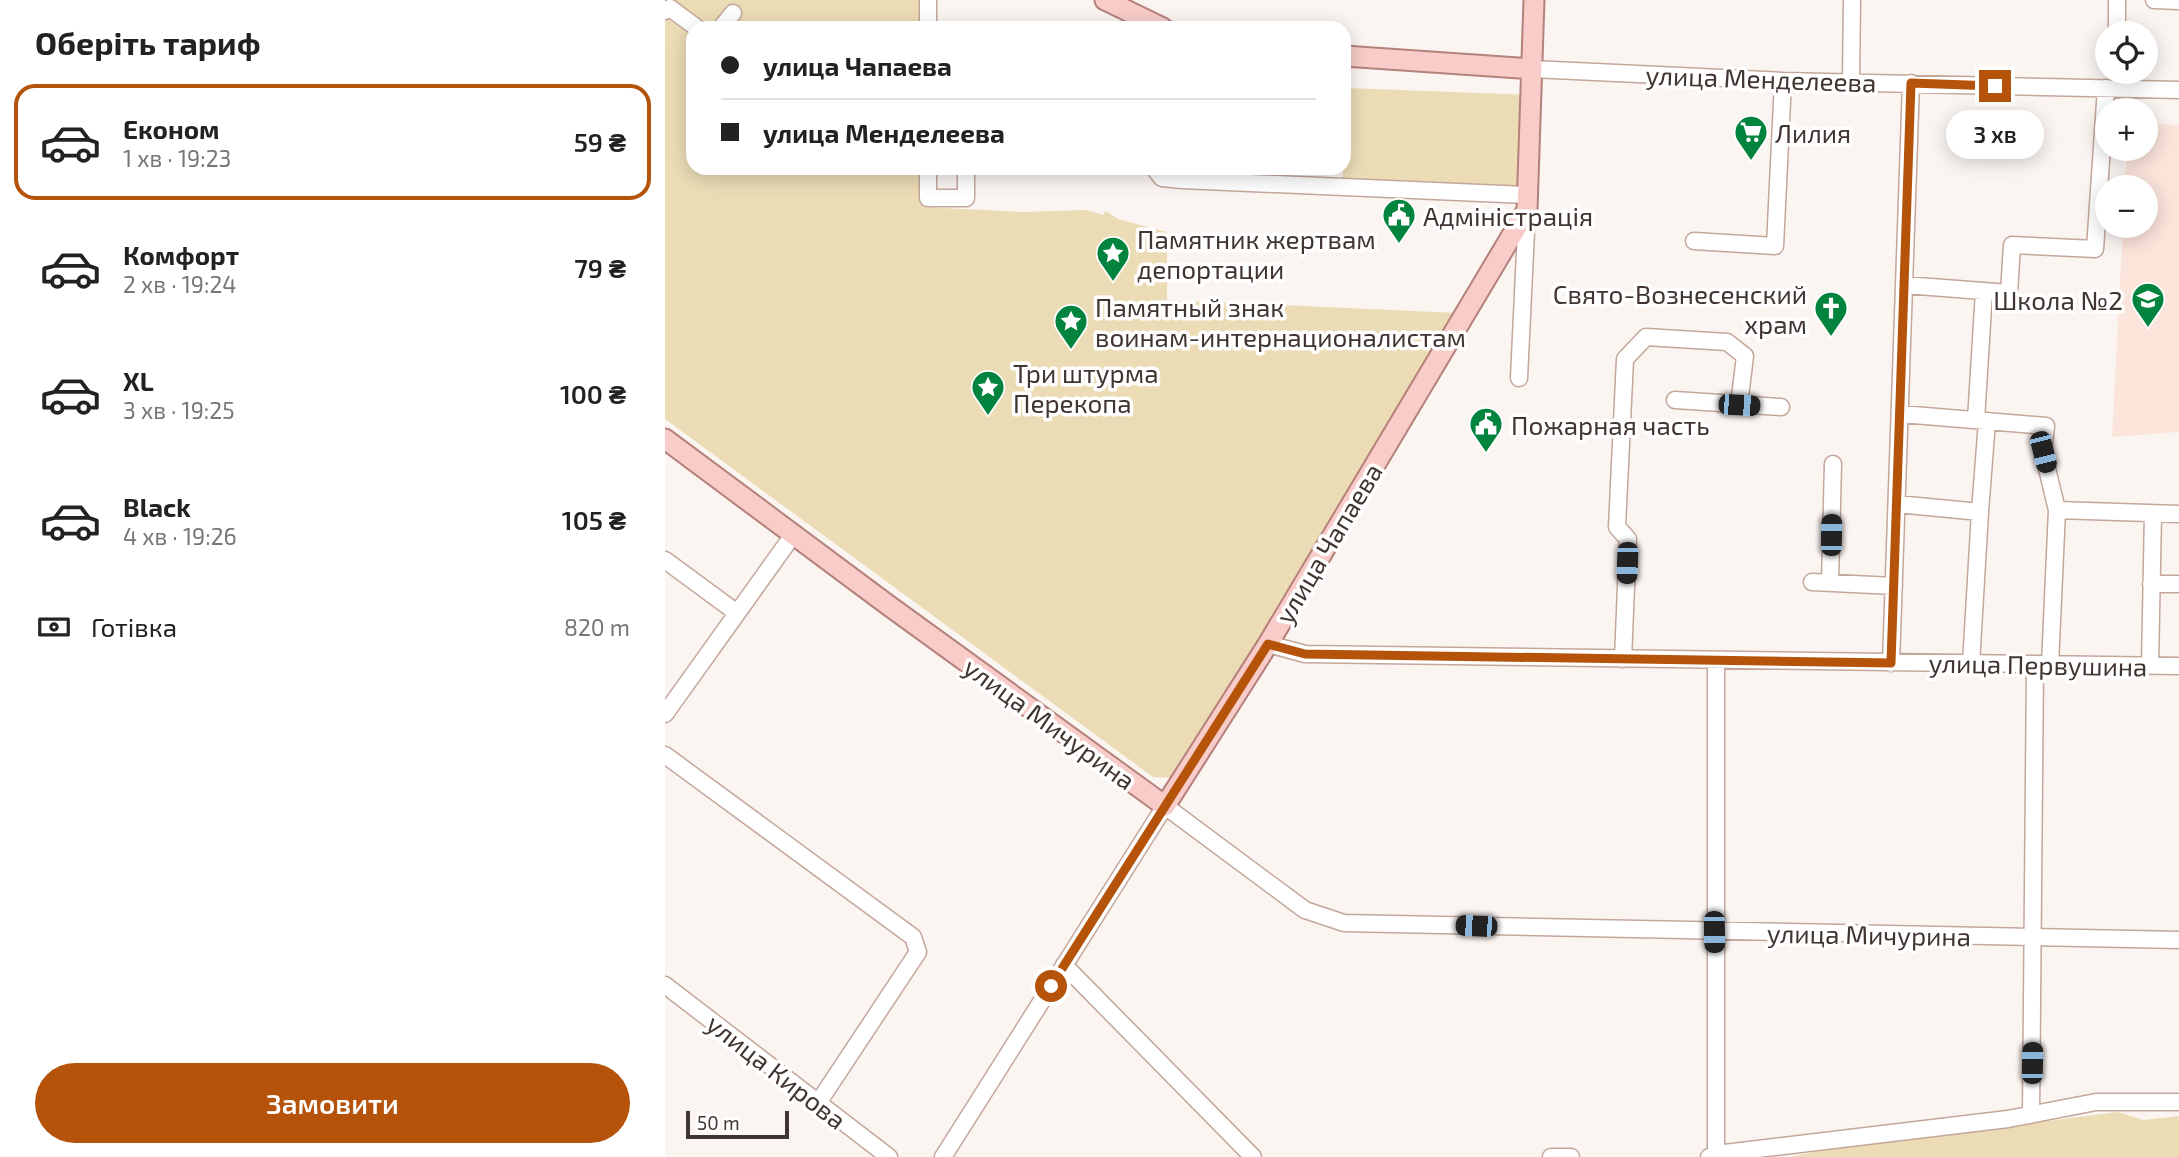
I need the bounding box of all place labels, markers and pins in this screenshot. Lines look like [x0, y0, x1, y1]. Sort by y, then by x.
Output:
supermarket icon: Лилия [1732, 113, 1770, 162]
place label: Лилия [1775, 117, 1851, 148]
public building icon: Адміністрація [1380, 196, 1418, 245]
place label: Адміністрація [1423, 200, 1593, 231]
place label: Памятник жертвам депортации [1137, 223, 1376, 284]
place icon: Памятник жертвам депортации [1094, 234, 1132, 283]
place label: Свято-Вознесенский храм [1553, 278, 1807, 339]
school or university icon: Школа №2 [2129, 280, 2167, 329]
place label: Школа №2 [1993, 284, 2123, 315]
church icon: Свято-Вознесенский храм [1812, 289, 1850, 338]
place label: Памятный знак воинам-интернационалистам [1095, 291, 1466, 352]
place icon: Памятный знак воинам-интернационалистам [1052, 302, 1090, 351]
place label: Три штурма Перекопа [1013, 357, 1159, 418]
place icon: Три штурма Перекопа [969, 368, 1007, 417]
public building icon: Пожарная часть [1467, 405, 1505, 454]
place label: Пожарная часть [1511, 409, 1710, 440]

